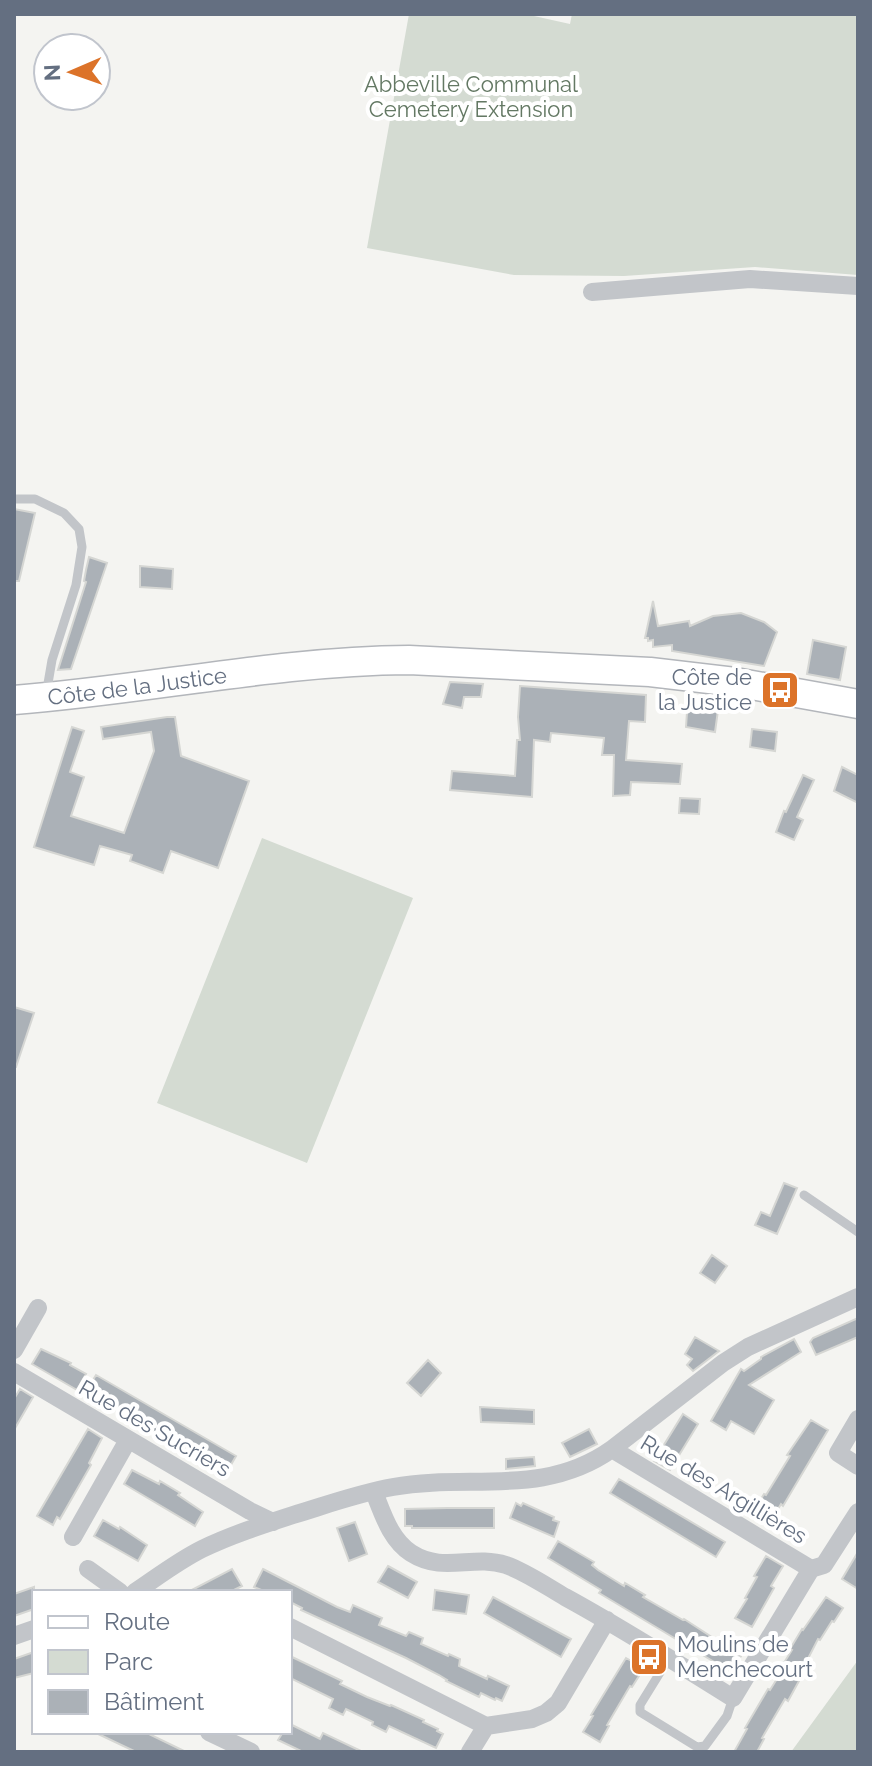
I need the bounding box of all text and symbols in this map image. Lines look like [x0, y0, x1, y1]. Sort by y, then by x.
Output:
north arrow [32, 32, 112, 112]
text: N [39, 64, 65, 82]
park label: Abbeville Communal Cemetery Extension [364, 71, 578, 122]
street label: Côte de la Justice [46, 662, 228, 710]
place label: Côte de la Justice [658, 664, 752, 715]
bus stop icon: Côte de la Justice [759, 669, 801, 711]
street label: Rue des Sucriers [74, 1374, 236, 1482]
street label: Rue des Argillières [636, 1429, 812, 1549]
legend [32, 1590, 292, 1734]
text: Route [104, 1607, 170, 1636]
place label: Moulins de Menchecourt [677, 1631, 814, 1682]
bus stop icon: Moulins de Menchecourt [628, 1636, 670, 1678]
text: Parc [104, 1647, 153, 1676]
text: Bâtiment [104, 1687, 204, 1716]

